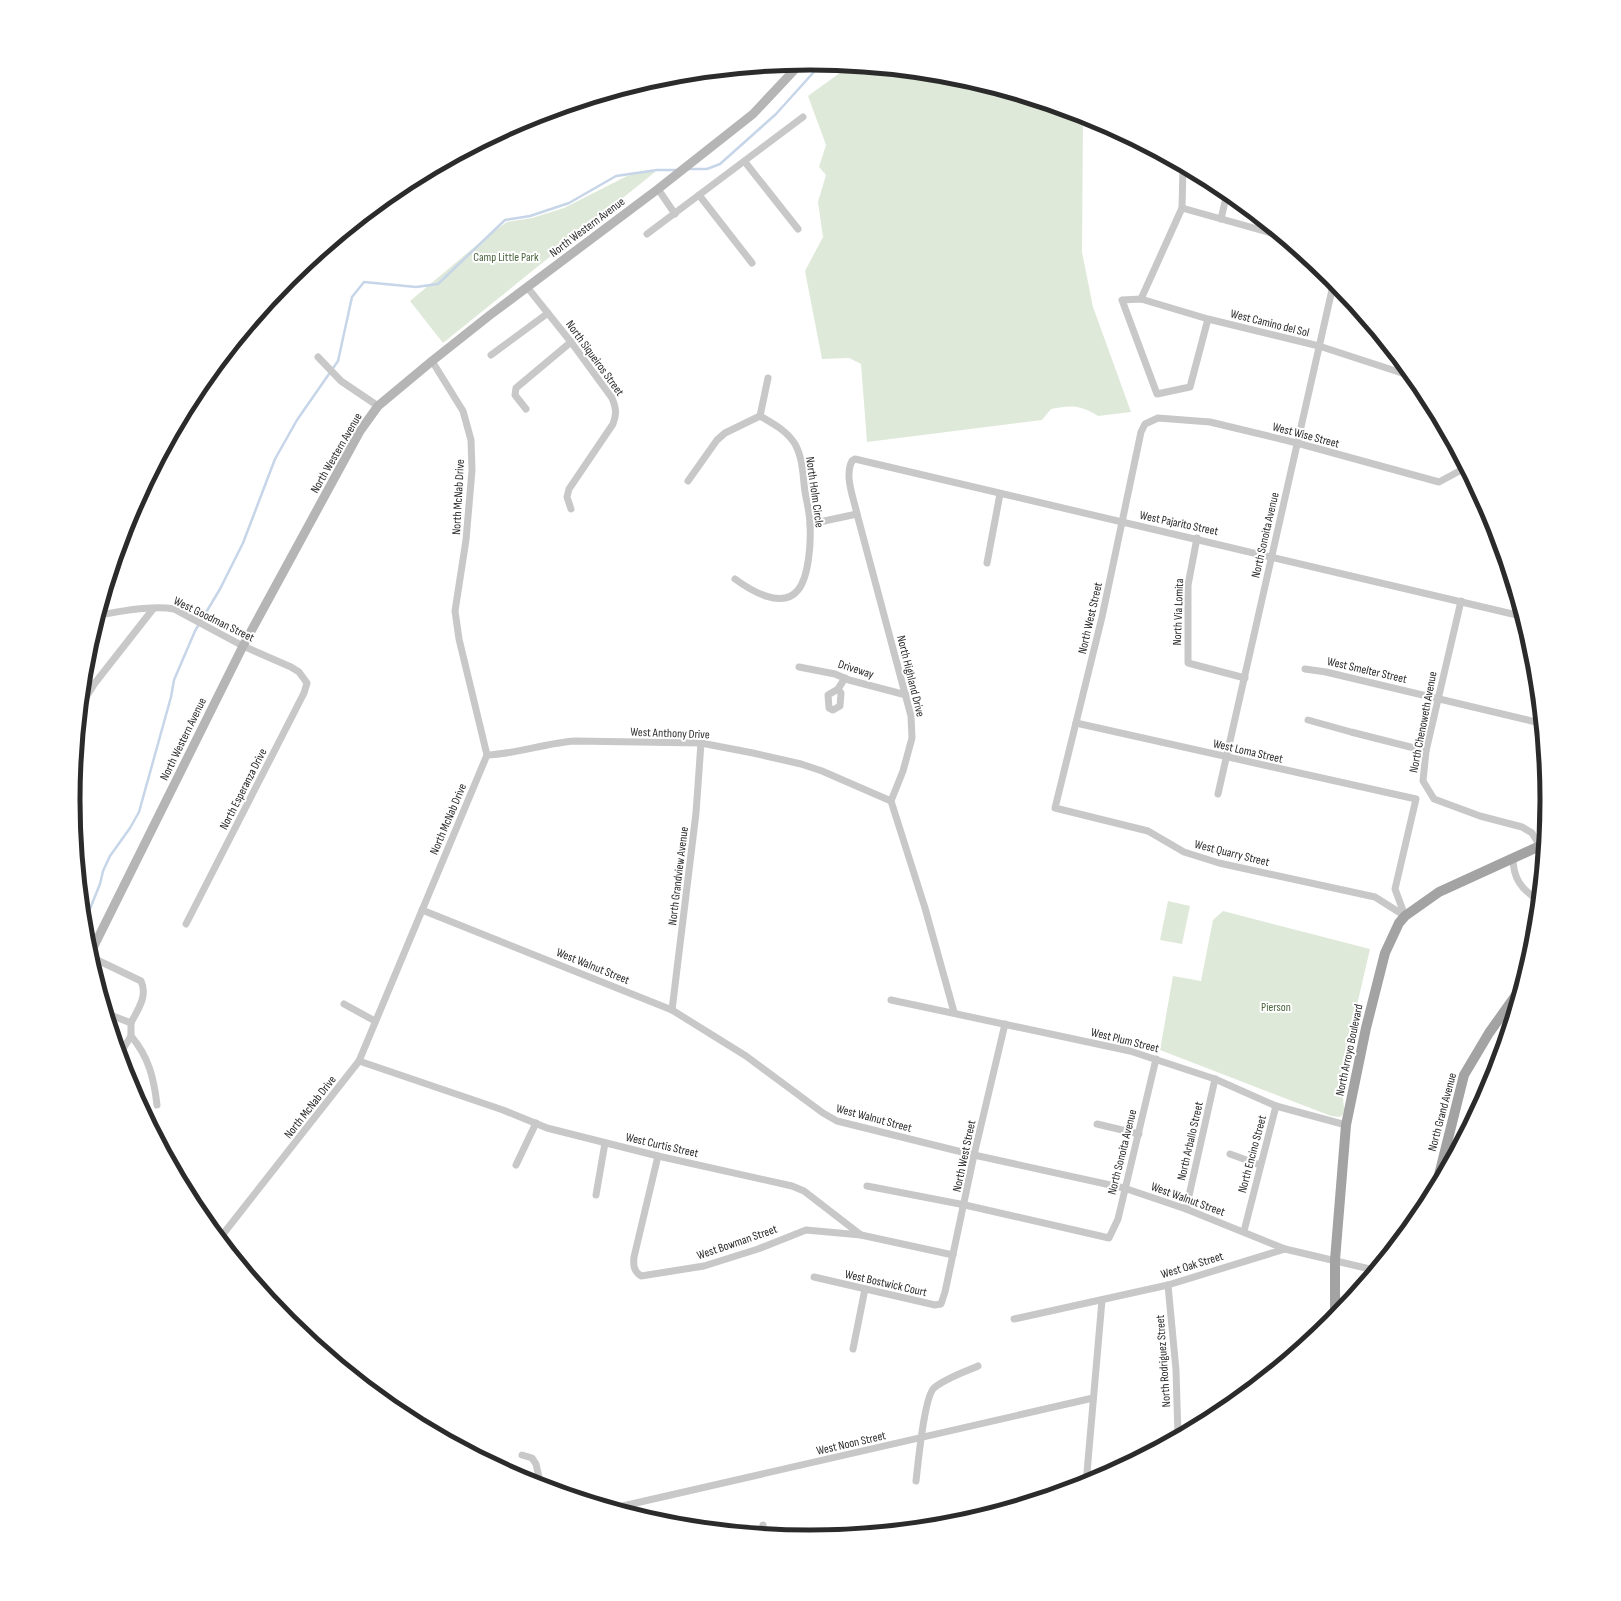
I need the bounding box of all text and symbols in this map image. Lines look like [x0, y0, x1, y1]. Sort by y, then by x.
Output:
street label: North Western Avenue [547, 194, 628, 261]
park label: Camp Little Park [473, 250, 539, 265]
street label: West Camino del Sol [1229, 306, 1311, 341]
street label: North Siqueiros Street [562, 318, 627, 399]
street label: North Western Avenue [307, 410, 366, 496]
street label: West Wise Street [1271, 419, 1341, 452]
street label: North Holm Circle [802, 456, 827, 529]
street label: North McNab Drive [449, 459, 468, 535]
street label: North Sonoita Avenue [1248, 491, 1283, 579]
street label: West Pajarito Street [1138, 508, 1220, 539]
street label: North Via Lomita [1170, 578, 1187, 646]
street label: North West Street [1075, 581, 1106, 655]
street label: West Goodman Street [171, 593, 257, 646]
street label: North Highland Drive [893, 634, 928, 719]
street label: West Smelter Street [1326, 654, 1408, 687]
street label: Driveway [836, 657, 876, 682]
street label: North Chenoweth Avenue [1406, 670, 1441, 774]
street label: North Western Avenue [157, 695, 210, 783]
street label: West Anthony Drive [630, 725, 710, 742]
street label: West Loma Street [1212, 736, 1285, 767]
street label: North Esperanza Drive [217, 746, 270, 832]
street label: North McNab Drive [427, 781, 470, 857]
street label: North Grandview Avenue [665, 826, 692, 926]
street label: West Quarry Street [1193, 837, 1271, 870]
street label: West Walnut Street [554, 945, 632, 988]
park label: Pierson [1261, 1000, 1291, 1015]
street label: North Arroyo Boulevard [1332, 1003, 1367, 1097]
street label: West Plum Street [1089, 1025, 1161, 1056]
street label: North Grand Avenue [1425, 1071, 1460, 1153]
street label: North McNab Drive [281, 1073, 340, 1142]
street label: North Arballo Street [1174, 1100, 1207, 1182]
street label: West Walnut Street [834, 1101, 914, 1136]
street label: North Sonoita Avenue [1105, 1108, 1140, 1196]
street label: North Encino Street [1235, 1113, 1270, 1195]
street label: North West Street [950, 1119, 979, 1193]
street label: West Curtis Street [624, 1130, 700, 1161]
street label: West Walnut Street [1149, 1179, 1227, 1220]
street label: West Bowman Street [695, 1222, 780, 1263]
street label: West Oak Street [1159, 1249, 1226, 1282]
street label: West Bostwick Court [843, 1267, 929, 1300]
street label: North Rodriguez Street [1153, 1314, 1174, 1408]
street label: West Noon Street [815, 1428, 888, 1459]

